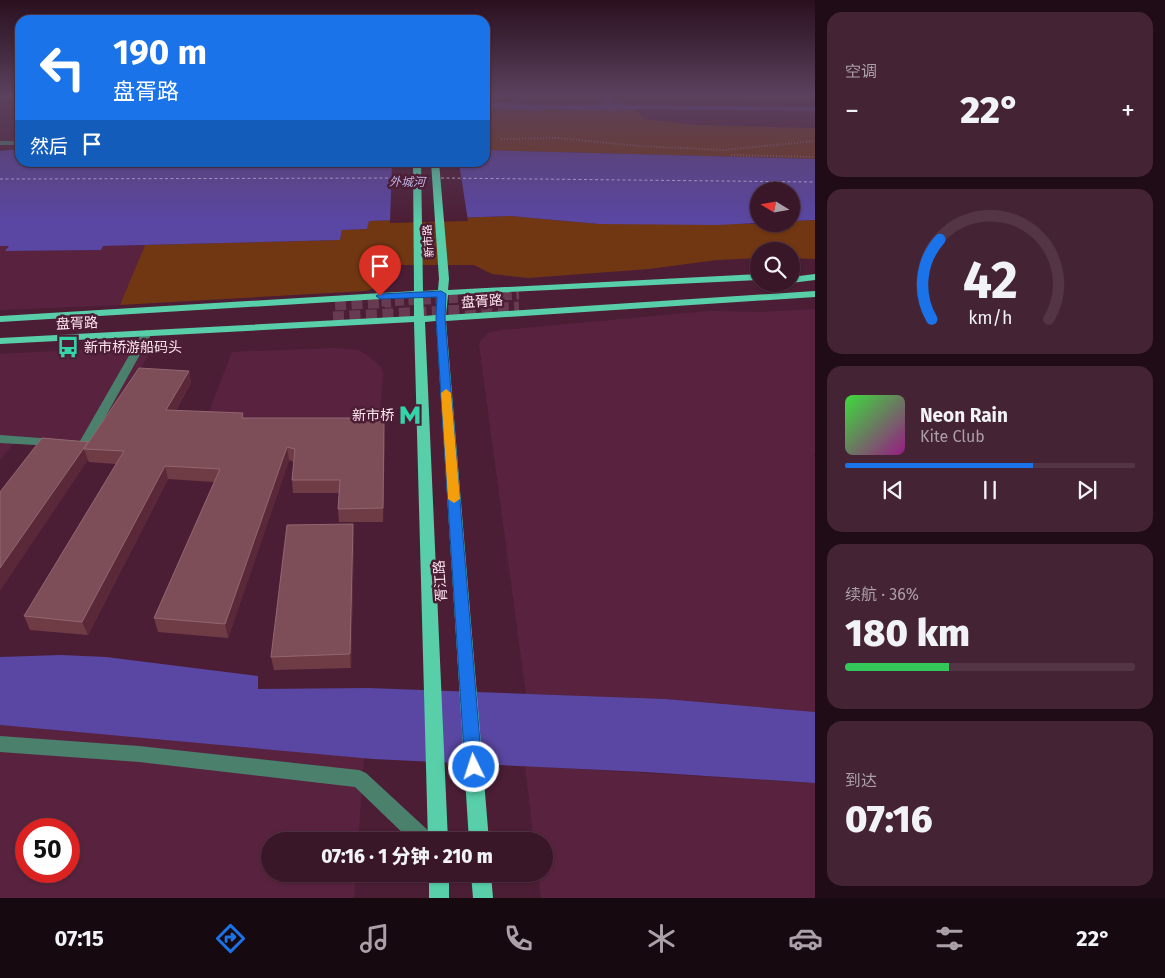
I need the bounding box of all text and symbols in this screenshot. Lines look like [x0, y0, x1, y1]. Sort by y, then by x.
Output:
text: 190 m [113, 31, 207, 73]
icon: left [30, 35, 95, 100]
text: 空调 [845, 62, 877, 81]
text: 盘胥路 [113, 78, 179, 105]
text: 22° [960, 87, 1020, 133]
text: − [845, 94, 859, 127]
text: + [1121, 94, 1135, 127]
icon: arrive [78, 130, 106, 158]
text: 然后 [30, 135, 68, 158]
water label: 外城河 [389, 175, 427, 189]
north arrow [750, 182, 800, 232]
map controls [750, 182, 800, 292]
street label: 新市路 [421, 224, 436, 258]
button: search [750, 242, 800, 292]
pin [359, 245, 401, 296]
text: 42 [962, 249, 1018, 312]
icon: arrive [366, 252, 394, 280]
street label: 盘胥路 [460, 292, 504, 311]
text: km/h [968, 307, 1012, 329]
street label: 盘胥路 [56, 314, 98, 333]
bus stop icon: 新市桥游船码头 [55, 334, 81, 360]
place label: 新市桥游船码头 [84, 339, 182, 356]
metro station icon: 新市桥 [397, 402, 423, 428]
text: Neon Rain [920, 404, 1008, 427]
place label: 新市桥 [352, 407, 394, 424]
text: Kite Club [920, 427, 985, 446]
icon: previous [879, 476, 907, 504]
icon: pause [976, 476, 1004, 504]
icon: next [1073, 476, 1101, 504]
street label: 胥江路 [431, 559, 450, 603]
text: 续航 · 36% [845, 585, 919, 604]
text: 180 km [845, 610, 970, 656]
position arrow [447, 740, 499, 792]
text: 到达 [845, 771, 877, 790]
text: 07:16 [845, 796, 933, 842]
speed limit sign: 50 [15, 818, 80, 883]
text: 07:16 · 1 分钟 · 210 m [321, 845, 493, 868]
icon: directions [213, 921, 248, 956]
icon: music [357, 921, 392, 956]
icon: phone [501, 921, 536, 956]
icon: climate [644, 921, 679, 956]
icon: car [788, 921, 823, 956]
icon: filters [932, 921, 967, 956]
text: 07:15 [54, 925, 104, 952]
text: 22° [1076, 925, 1111, 952]

